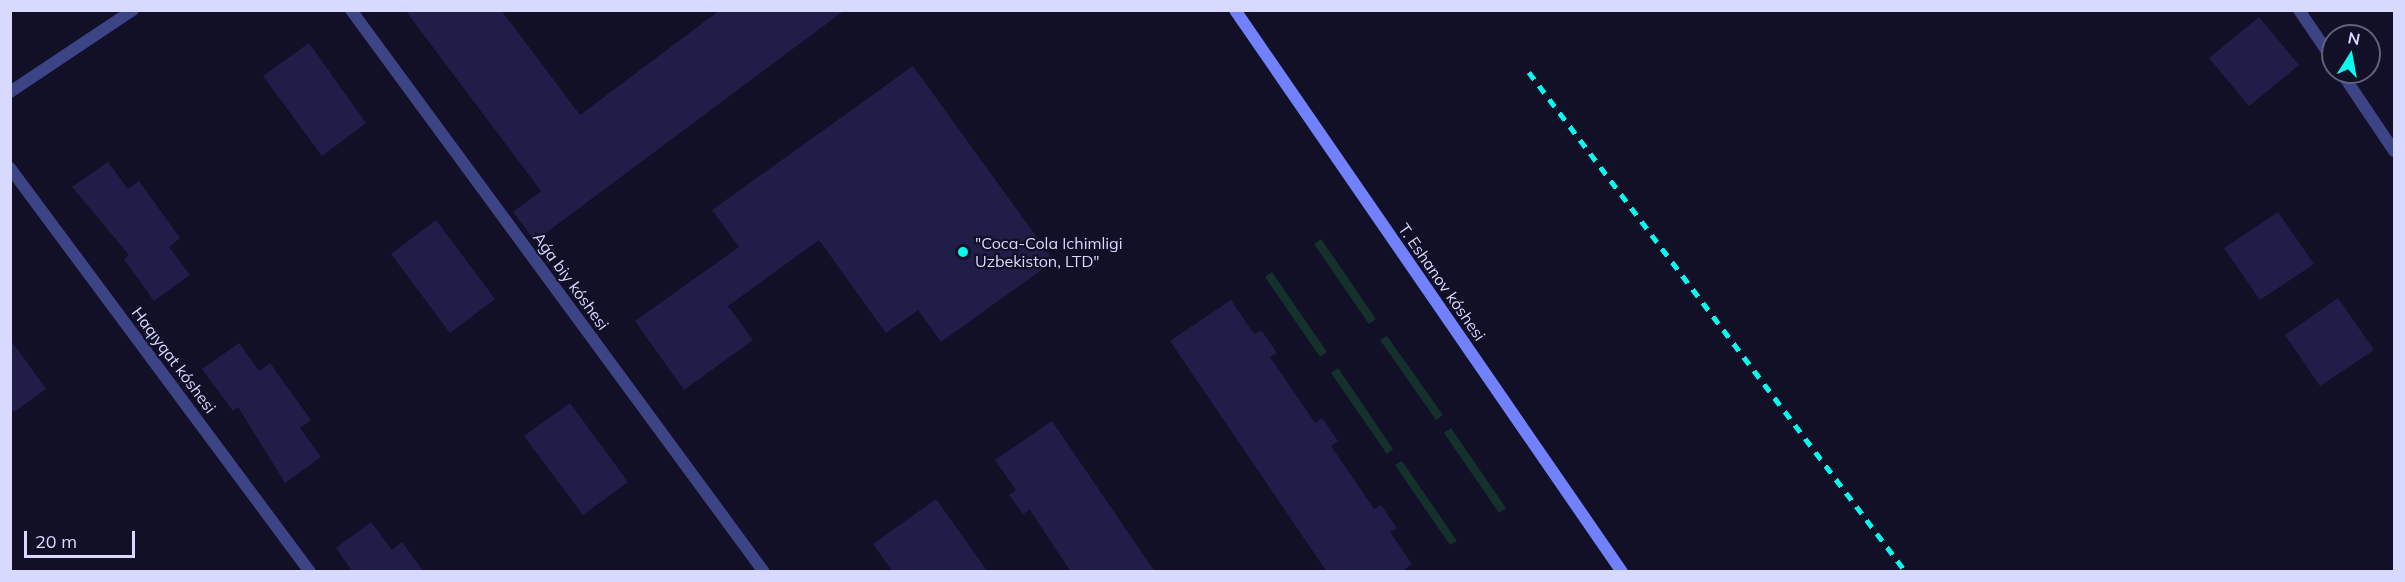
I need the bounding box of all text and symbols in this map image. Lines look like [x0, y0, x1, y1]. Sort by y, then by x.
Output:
north arrow [2321, 24, 2381, 84]
text: N [2346, 27, 2362, 49]
street label: T. Eshanov kóshesi [1394, 220, 1490, 344]
street label: Aǵa biy kóshesi [529, 228, 613, 334]
place label: "Coca-Cola Ichimligi Uzbekiston, LTD" [975, 233, 1123, 271]
marker: "Coca-Cola Ichimligi Uzbekiston, LTD" [956, 245, 970, 259]
street label: Haqıyqat kóshesi [128, 303, 220, 417]
scale bar [27, 519, 138, 557]
text: 20 m [35, 530, 77, 553]

